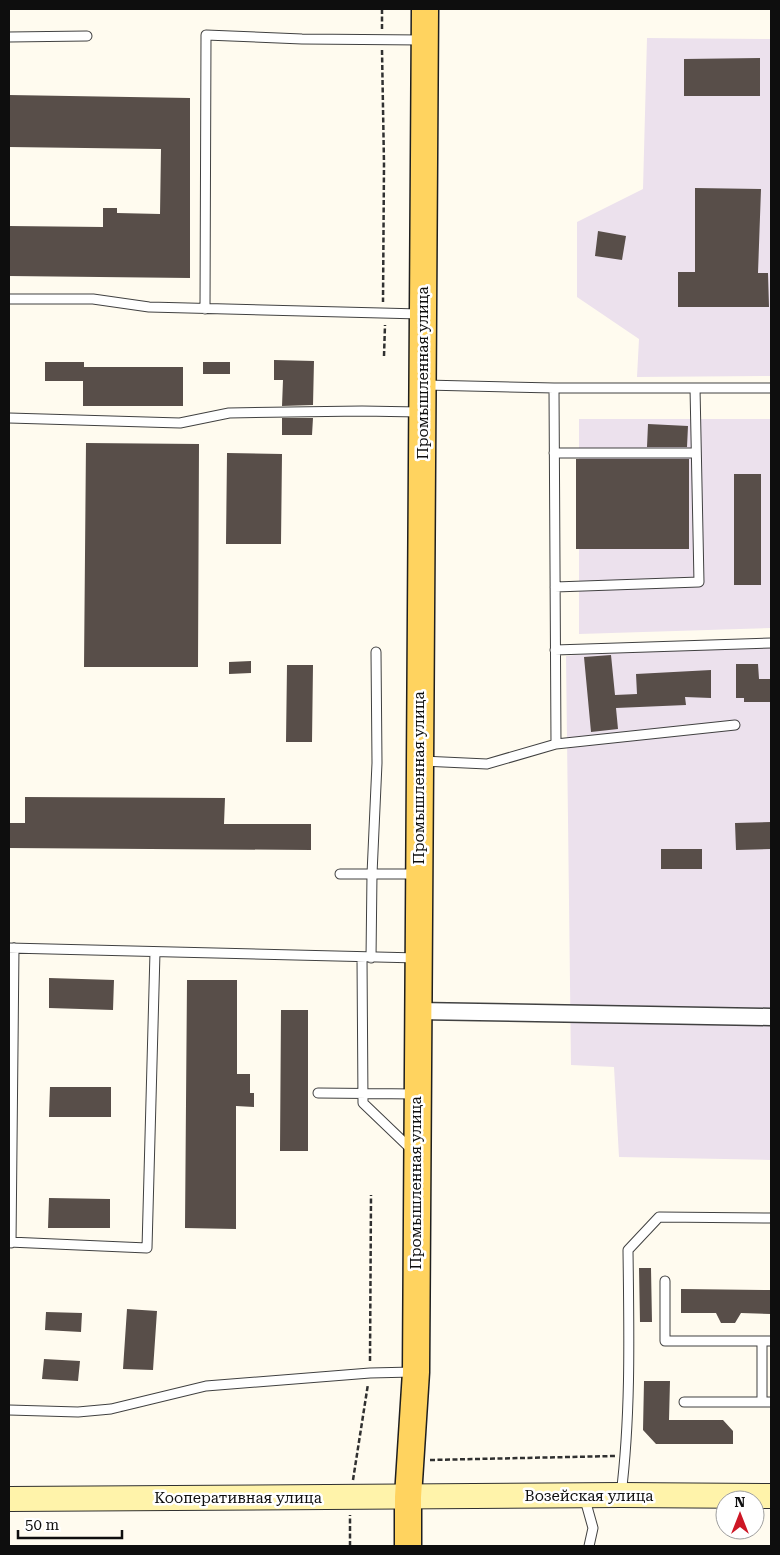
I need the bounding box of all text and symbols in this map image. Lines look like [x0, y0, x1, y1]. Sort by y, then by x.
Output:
street label: Промышленная улица [414, 286, 432, 460]
street label: Промышленная улица [410, 691, 428, 865]
street label: Промышленная улица [407, 1096, 425, 1270]
street label: Возейская улица [525, 1487, 653, 1505]
street label: Кооперативная улица [154, 1489, 322, 1507]
north arrow [715, 1490, 765, 1540]
text: N [735, 1494, 746, 1510]
scale bar [18, 1508, 121, 1540]
text: 50 m [25, 1516, 60, 1534]

